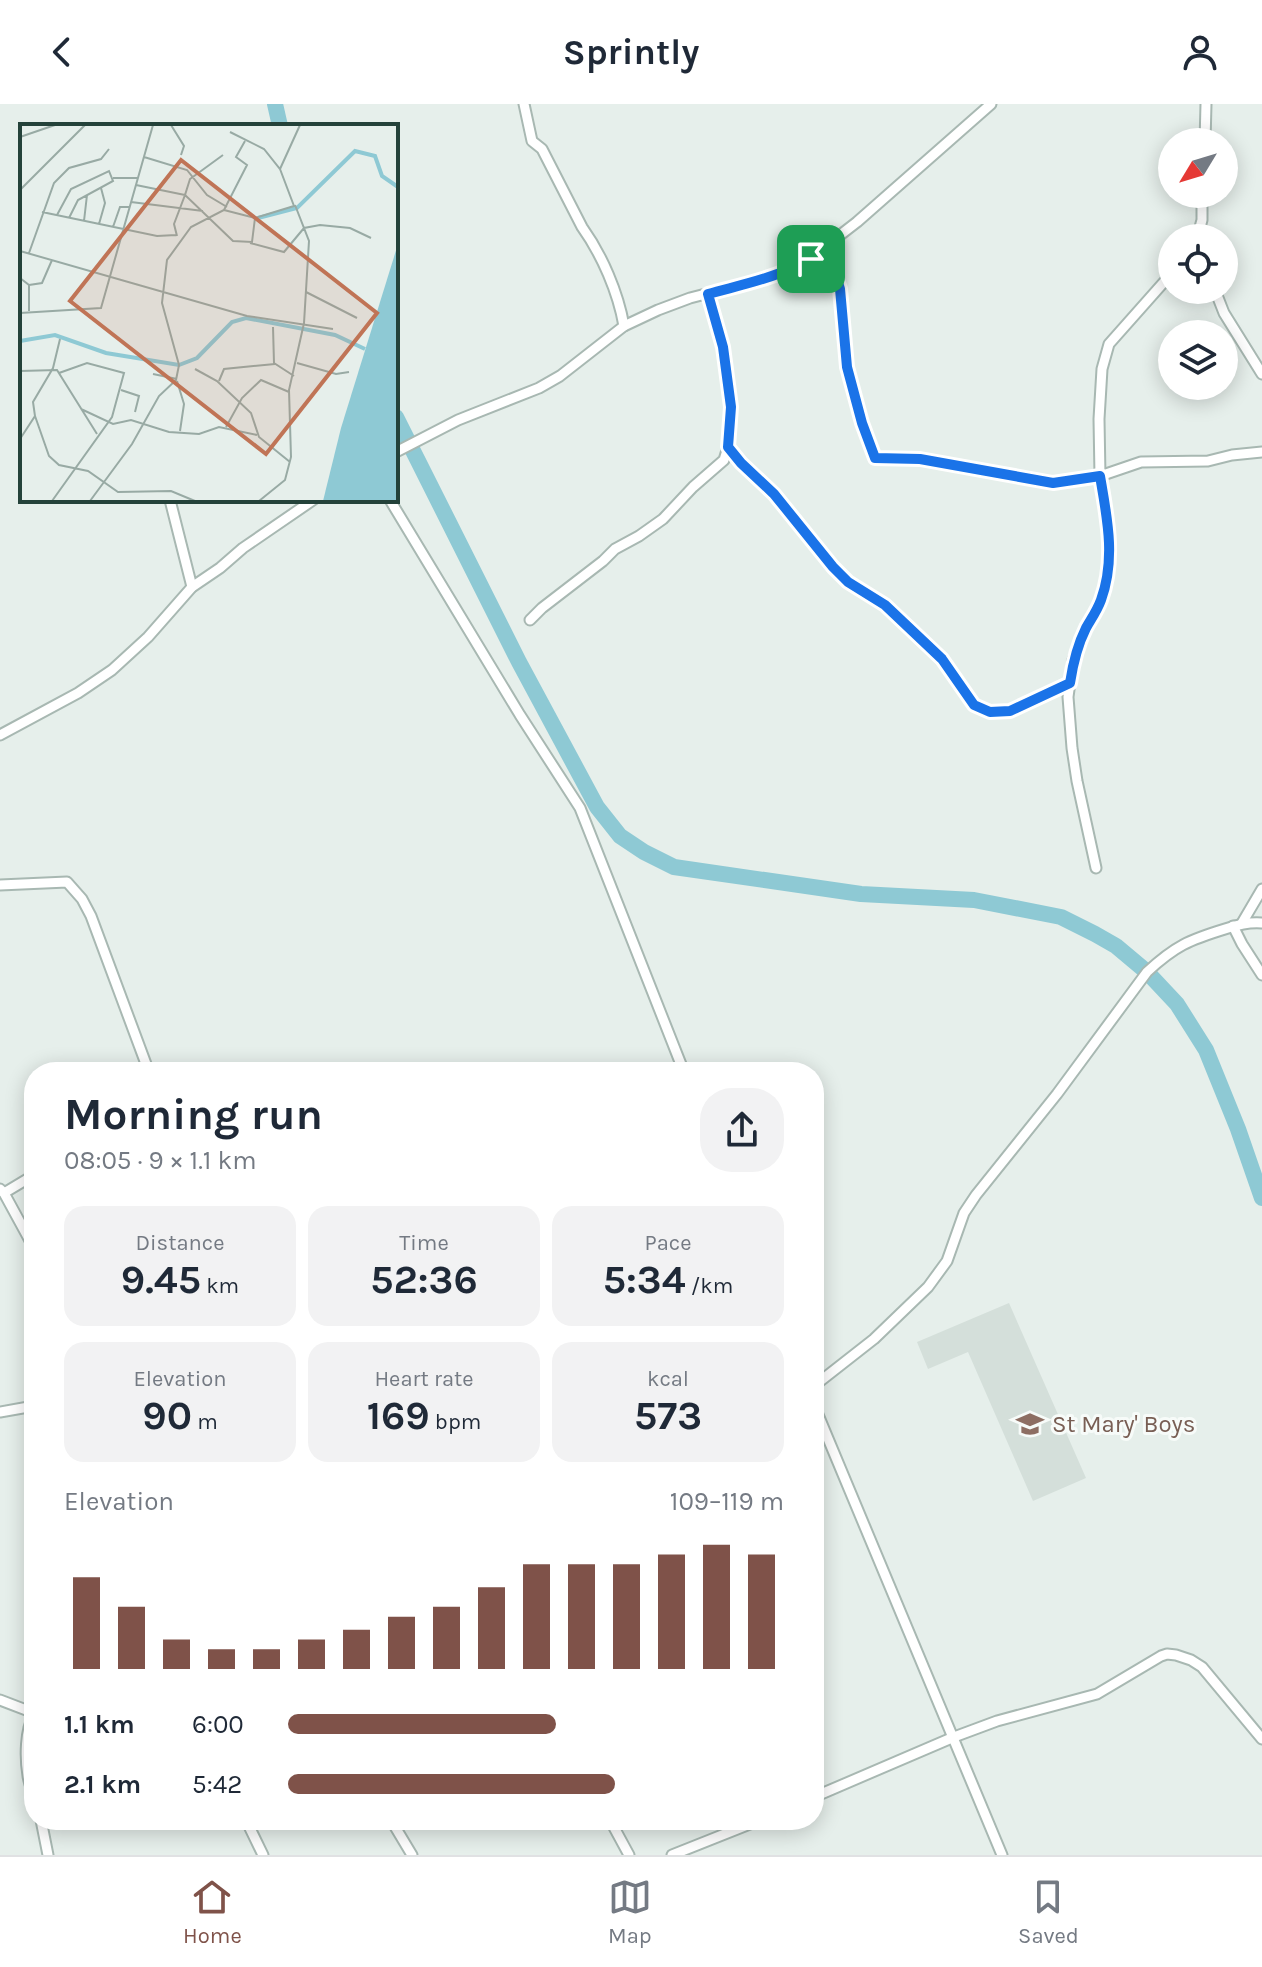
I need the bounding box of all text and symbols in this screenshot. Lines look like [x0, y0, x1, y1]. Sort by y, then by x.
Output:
icon: back [40, 30, 84, 74]
icon: person [1178, 30, 1222, 74]
text: Sprintly [563, 31, 699, 73]
inset map [20, 124, 398, 502]
north arrow [1158, 128, 1238, 208]
map controls [1158, 128, 1238, 400]
button: locate [1158, 224, 1238, 304]
pin [777, 225, 845, 293]
icon: arrive [789, 237, 833, 281]
button: layers [1158, 320, 1238, 400]
button: share [700, 1088, 784, 1172]
text: Morning run [64, 1089, 323, 1140]
text: 08:05 · 9 × 1.1 km [64, 1145, 257, 1176]
text: Distance [136, 1230, 224, 1256]
text: Time [399, 1230, 449, 1256]
text: Pace [645, 1230, 691, 1256]
text: 9.45 [121, 1256, 201, 1303]
text: 52:36 [370, 1256, 478, 1303]
text: 5:34 [603, 1256, 686, 1303]
text: km [201, 1273, 239, 1299]
text: /km [686, 1273, 733, 1299]
text: Elevation [133, 1366, 227, 1392]
text: Heart rate [374, 1366, 474, 1392]
text: kcal [647, 1366, 689, 1392]
text: 90 [142, 1392, 192, 1439]
text: 169 [367, 1392, 430, 1439]
text: 573 [634, 1392, 702, 1439]
text: m [192, 1409, 218, 1435]
text: bpm [430, 1409, 481, 1435]
school or university icon: St Mary' Boys [1015, 1409, 1045, 1439]
place label: St Mary' Boys [1052, 1410, 1195, 1438]
text: Elevation [64, 1486, 174, 1517]
text: 109–119 m [670, 1486, 784, 1517]
text: 1.1 km [64, 1709, 135, 1740]
text: 6:00 [192, 1709, 244, 1740]
text: 2.1 km [64, 1769, 141, 1800]
text: 5:42 [192, 1769, 242, 1800]
tab: Home [183, 1875, 242, 1949]
tab: Map [608, 1875, 652, 1949]
tab: Saved [1018, 1875, 1079, 1949]

